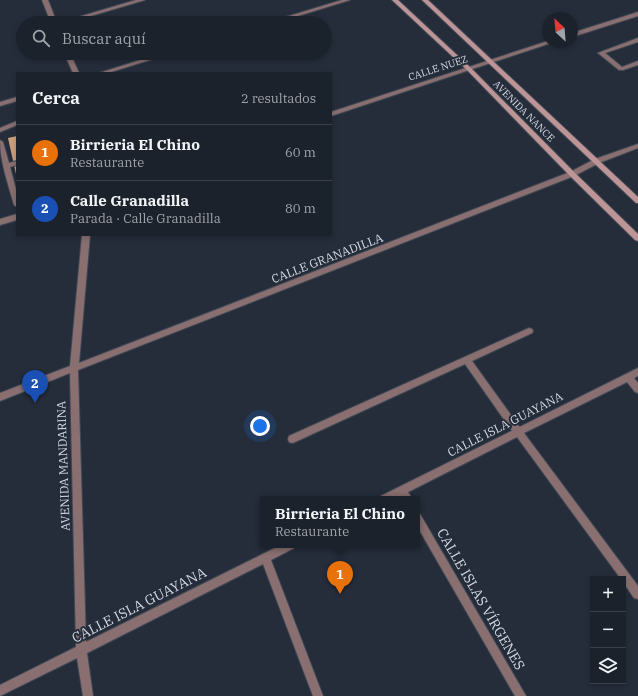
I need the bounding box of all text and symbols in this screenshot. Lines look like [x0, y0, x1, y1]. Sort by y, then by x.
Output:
north arrow [542, 12, 578, 48]
search box [16, 16, 332, 60]
icon: search [30, 27, 52, 49]
text: Buscar aquí [62, 29, 146, 48]
street label: CALLE NUEZ [407, 52, 469, 84]
street label: AVENIDA NANCE [490, 77, 558, 145]
text: Cerca [32, 87, 80, 109]
text: 2 resultados [241, 90, 316, 107]
text: Birrieria El Chino [70, 135, 200, 154]
text: 1 [41, 144, 49, 161]
text: 60 m [285, 144, 316, 161]
text: Restaurante [70, 154, 144, 171]
text: Calle Granadilla [70, 191, 189, 210]
text: 2 [41, 200, 49, 217]
text: 80 m [285, 200, 316, 217]
text: Parada · Calle Granadilla [70, 210, 221, 227]
street label: CALLE GRANADILLA [269, 230, 386, 286]
pin: 2 [22, 370, 48, 403]
street label: CALLE ISLA GUAYANA [445, 388, 566, 460]
street label: AVENIDA MANDARINA [53, 400, 73, 531]
your location [250, 416, 270, 436]
popup [260, 496, 420, 548]
text: Birrieria El Chino [275, 504, 405, 523]
text: Restaurante [275, 523, 349, 540]
street label: CALLE ISLAS VÍRGENES [433, 524, 530, 673]
pin: 1 [327, 561, 353, 594]
street label: CALLE ISLA GUAYANA [69, 563, 210, 647]
map controls [590, 576, 626, 684]
button: + [590, 576, 626, 612]
button: − [590, 612, 626, 648]
button: layers [590, 648, 626, 684]

